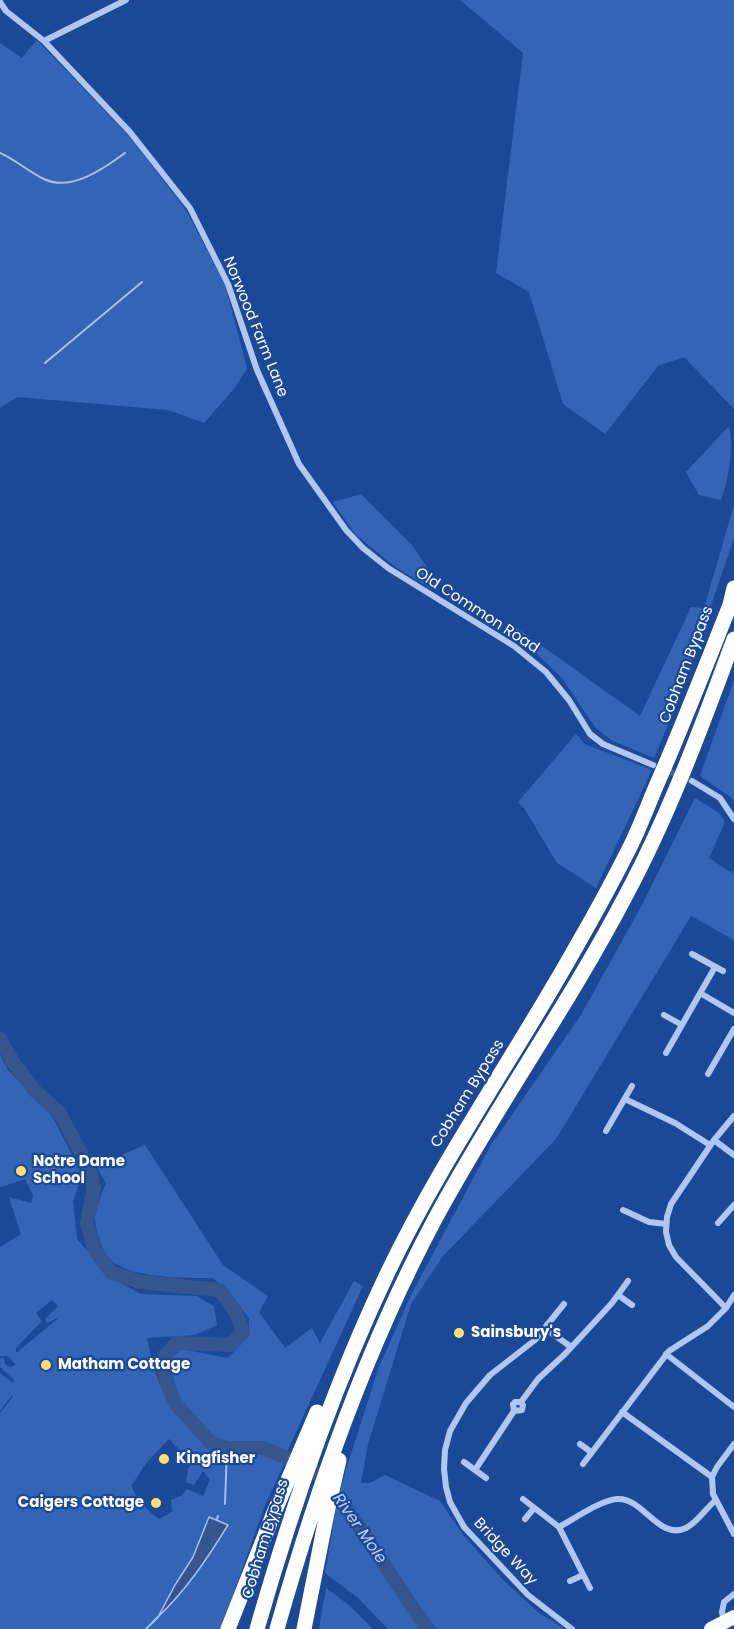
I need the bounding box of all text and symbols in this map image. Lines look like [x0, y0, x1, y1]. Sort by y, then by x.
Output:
street label: Norwood Farm Lane [219, 254, 291, 400]
street label: Old Common Road [412, 564, 542, 658]
street label: Cobham Bypass [656, 604, 718, 726]
street label: Cobham Bypass [427, 1037, 509, 1151]
place label: Notre Dame School [33, 1153, 125, 1188]
marker: Notre Dame School [14, 1164, 28, 1178]
place label: Sainsbury's [471, 1324, 561, 1342]
marker: Sainsbury's [452, 1326, 466, 1340]
place label: Matham Cottage [58, 1356, 190, 1374]
marker: Matham Cottage [39, 1358, 53, 1372]
place label: Kingfisher [176, 1450, 255, 1468]
marker: Kingfisher [157, 1452, 171, 1466]
street label: Cobham Bypass [239, 1477, 293, 1601]
water label: River Mole [328, 1490, 390, 1568]
place label: Caigers Cottage [18, 1494, 144, 1512]
marker: Caigers Cottage [149, 1496, 163, 1510]
street label: Bridge Way [469, 1515, 541, 1589]

